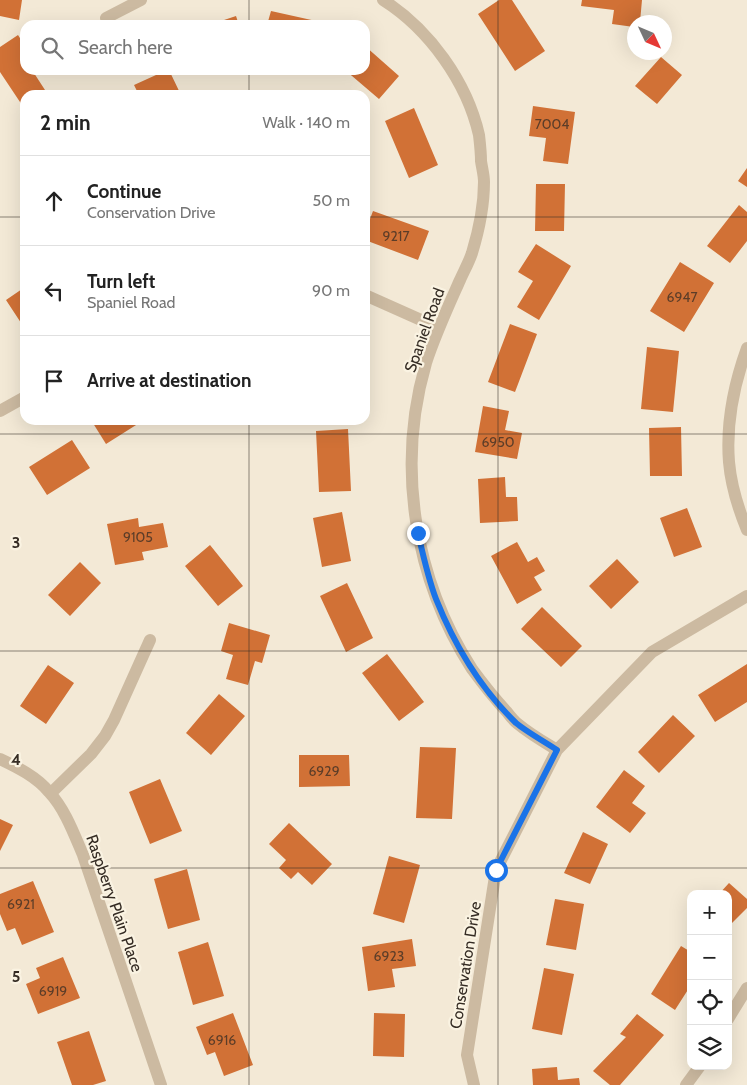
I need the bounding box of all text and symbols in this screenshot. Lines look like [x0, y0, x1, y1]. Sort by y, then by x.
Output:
north arrow [627, 15, 672, 60]
search box [20, 20, 370, 75]
icon: search [38, 34, 66, 62]
text: Search here [78, 36, 172, 59]
text: 2 min [40, 110, 91, 135]
text: Walk · 140 m [263, 113, 350, 132]
house number: 7004 [535, 115, 569, 133]
text: Continue [87, 180, 161, 203]
icon: ahead [40, 187, 68, 215]
text: 50 m [313, 191, 350, 210]
text: Conservation Drive [87, 203, 216, 222]
house number: 9217 [383, 227, 409, 245]
text: Turn left [87, 270, 155, 293]
icon: left [40, 277, 68, 305]
text: 90 m [312, 281, 350, 300]
street label: Spaniel Road [400, 285, 449, 375]
house number: 6947 [666, 288, 698, 306]
text: Spaniel Road [87, 293, 175, 312]
icon: arrive [40, 367, 68, 395]
text: Arrive at destination [87, 369, 251, 392]
house number: 6950 [481, 433, 515, 451]
route end [407, 522, 430, 545]
house number: 9105 [123, 528, 153, 546]
text: 3 [12, 533, 20, 552]
text: 4 [11, 750, 21, 769]
house number: 6929 [308, 762, 340, 780]
street label: Raspberry Plain Place [82, 832, 147, 974]
route start [485, 859, 508, 882]
map controls [687, 890, 732, 1070]
button: + [687, 890, 732, 935]
house number: 6921 [7, 895, 35, 913]
street label: Conservation Drive [446, 900, 485, 1030]
button: − [687, 935, 732, 980]
house number: 6923 [374, 947, 404, 965]
text: 5 [12, 967, 20, 986]
button: locate [687, 980, 732, 1025]
house number: 6919 [39, 982, 67, 1000]
button: layers [687, 1025, 732, 1070]
house number: 6916 [208, 1031, 236, 1049]

